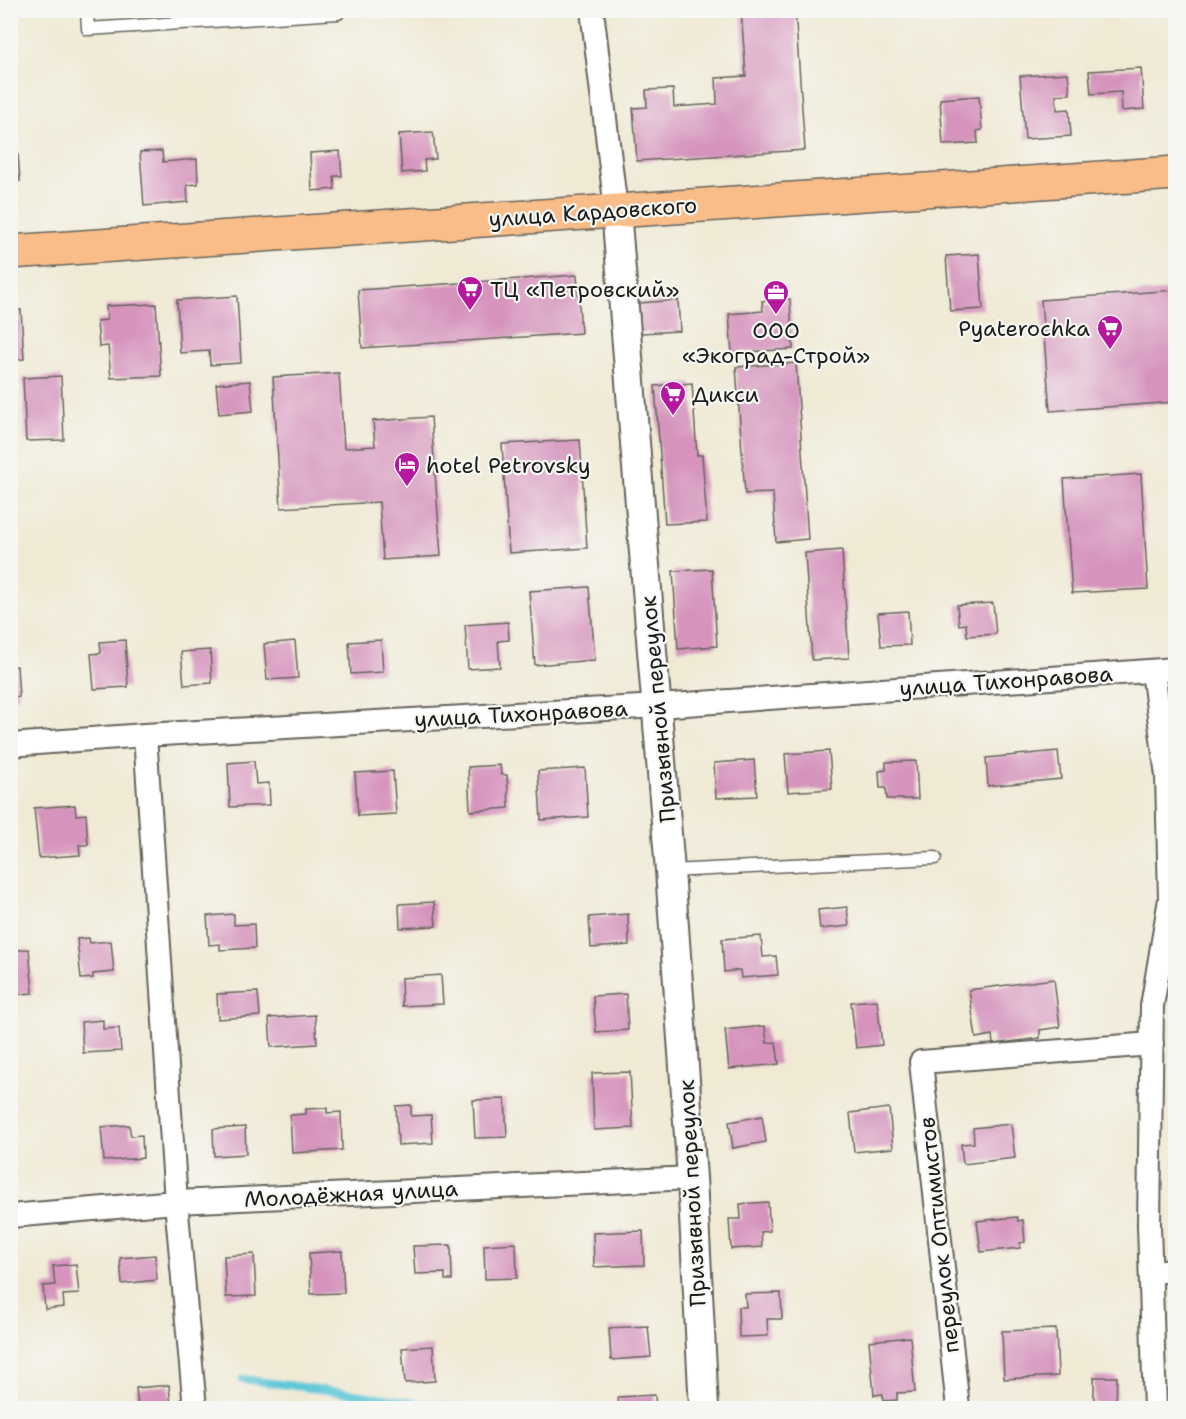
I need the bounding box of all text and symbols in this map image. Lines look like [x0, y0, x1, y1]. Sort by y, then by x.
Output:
street label: улица Кардовского [488, 190, 698, 234]
supermarket icon: ТЦ «Петровский» [455, 274, 485, 312]
place label: ТЦ «Петровский» [490, 275, 679, 304]
office icon: ООО «Экоград-Строй» [761, 278, 791, 316]
supermarket icon: Pyaterochka [1095, 313, 1125, 351]
place label: Pyaterochka [958, 314, 1090, 343]
place label: ООО «Экоград-Строй» [682, 316, 870, 370]
supermarket icon: Дикси [658, 379, 688, 417]
place label: Дикси [692, 380, 759, 409]
hotel icon: hotel Petrovsky [392, 450, 422, 488]
place label: hotel Petrovsky [426, 451, 591, 480]
street label: Призывной переулок [634, 594, 682, 824]
street label: улица Тихонравова [898, 659, 1114, 703]
street label: улица Тихонравова [414, 694, 629, 734]
street label: Призывной переулок [672, 1078, 712, 1307]
street label: переулок Оптимистов [912, 1116, 966, 1354]
street label: Молодёжная улица [243, 1174, 459, 1214]

